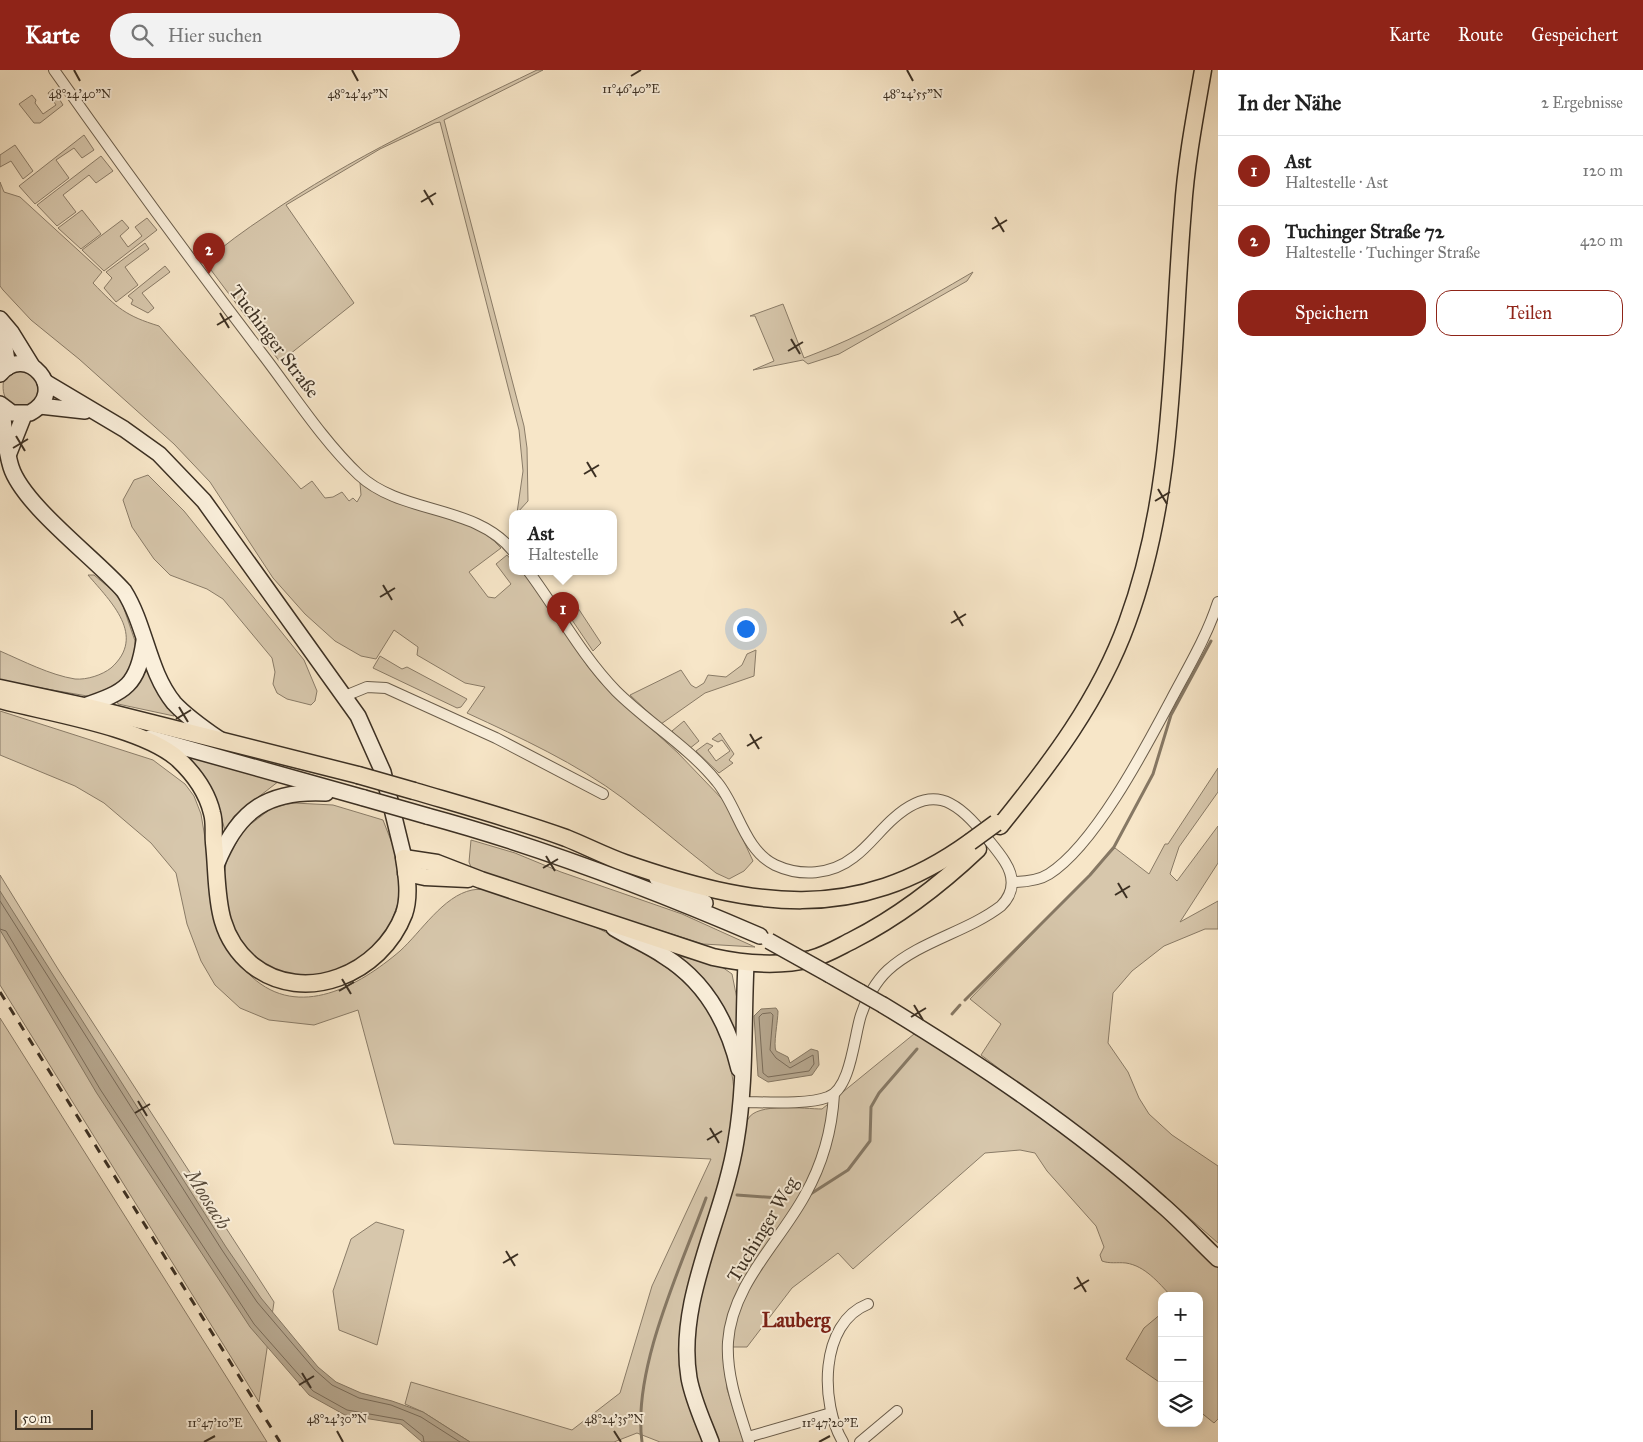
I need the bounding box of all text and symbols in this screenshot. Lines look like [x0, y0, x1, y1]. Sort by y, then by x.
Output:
search box [110, 13, 460, 58]
text: Karte [25, 20, 80, 50]
icon: search [128, 21, 156, 49]
text: Hier suchen [168, 24, 262, 47]
text: Karte [1389, 24, 1430, 46]
text: Route [1458, 24, 1503, 46]
text: Gespeichert [1531, 24, 1618, 46]
text: 11°46'40"E [602, 82, 660, 96]
text: 48°24'40"N [49, 87, 111, 101]
text: 48°24'45"N [327, 87, 389, 101]
text: 48°24'55"N [883, 87, 943, 101]
text: In der Nähe [1238, 90, 1341, 116]
text: 2 Ergebnisse [1541, 93, 1623, 112]
text: Ast [1285, 150, 1311, 173]
text: 1 [1251, 161, 1257, 180]
text: 120 m [1583, 161, 1623, 180]
text: Haltestelle · Ast [1285, 173, 1388, 192]
text: Tuchinger Straße 72 [1285, 220, 1444, 243]
text: 2 [1250, 231, 1258, 250]
text: 420 m [1580, 231, 1623, 250]
pin: 2 [193, 233, 225, 274]
text: Haltestelle · Tuchinger Straße [1285, 243, 1480, 262]
street label: Tuchinger Straße [224, 280, 325, 403]
button: Speichern [1238, 290, 1426, 336]
button: Teilen [1436, 290, 1623, 336]
popup [509, 510, 617, 575]
text: Ast [528, 522, 554, 545]
text: Haltestelle [528, 545, 598, 564]
pin: 1 [547, 592, 579, 633]
your location [733, 616, 759, 642]
water label: Moosach [179, 1163, 236, 1234]
street label: Tuchinger Weg [722, 1172, 804, 1287]
map controls [1158, 1292, 1203, 1427]
button: + [1158, 1292, 1203, 1337]
district label: Lauberg [762, 1308, 831, 1333]
button: − [1158, 1337, 1203, 1382]
button: layers [1158, 1382, 1203, 1427]
scale bar [15, 1407, 92, 1430]
text: 50 m [22, 1410, 51, 1427]
text: 48°24'30"N [307, 1412, 367, 1426]
text: 48°24'35"N [584, 1412, 644, 1426]
text: 11°47'10"E [187, 1416, 243, 1430]
text: 11°47'20"E [802, 1416, 859, 1430]

